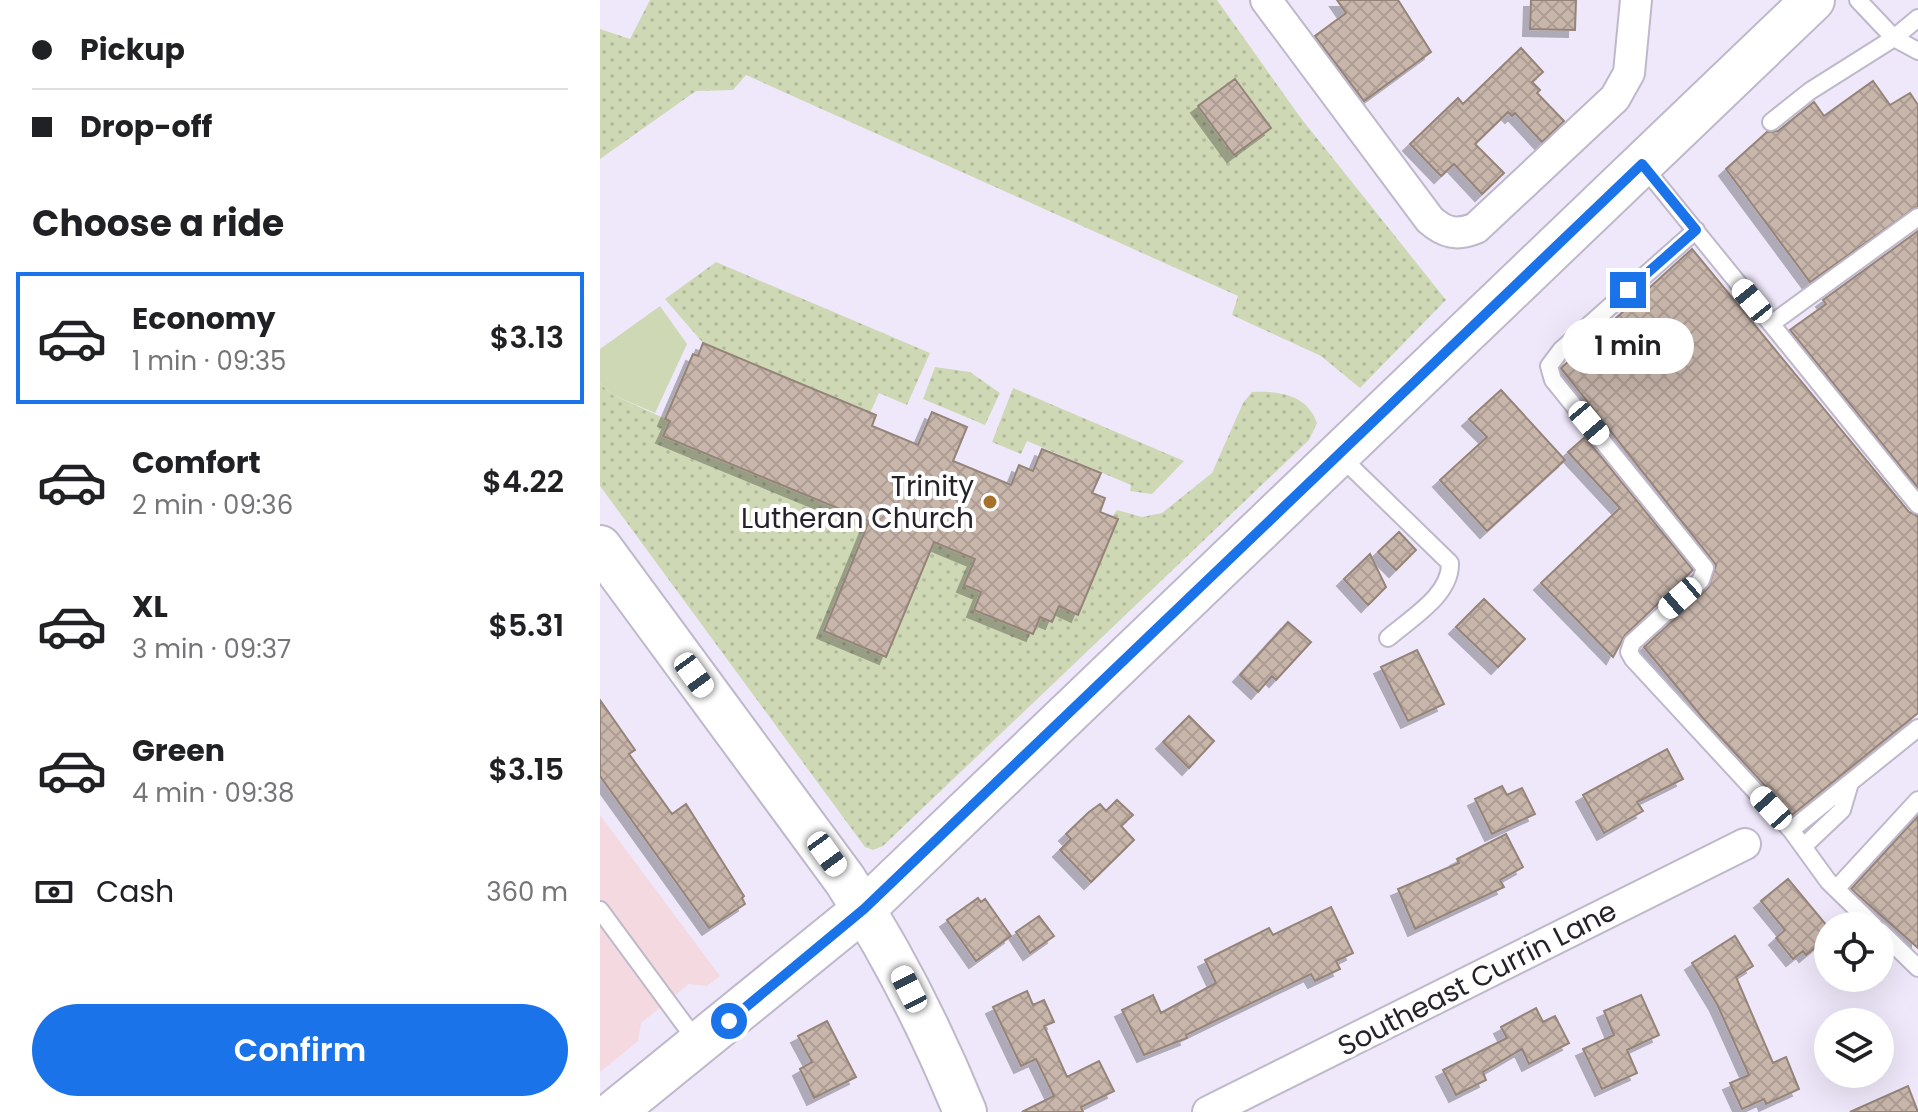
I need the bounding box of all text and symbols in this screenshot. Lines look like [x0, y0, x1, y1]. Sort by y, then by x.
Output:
text: Pickup [80, 28, 185, 71]
text: Drop-off [80, 105, 212, 148]
text: Choose a ride [32, 198, 284, 249]
route end [1610, 272, 1646, 308]
car [1728, 275, 1776, 327]
text: Economy [132, 297, 276, 340]
icon: car [36, 302, 108, 374]
text: $3.13 [490, 316, 564, 359]
callout: 1 min [1562, 318, 1694, 374]
text: 1 min [1594, 328, 1662, 364]
text: 1 min · 09:35 [132, 343, 286, 379]
car [1564, 397, 1614, 449]
text: Comfort [132, 441, 261, 484]
icon: car [36, 446, 108, 518]
text: $4.22 [482, 460, 564, 503]
place label: Trinity Lutheran Church [741, 467, 974, 538]
text: 2 min · 09:36 [132, 487, 293, 523]
marker: Trinity Lutheran Church [981, 493, 999, 511]
car [1654, 573, 1706, 623]
text: XL [132, 585, 168, 628]
icon: car [36, 590, 108, 662]
text: $5.31 [488, 604, 564, 647]
text: 3 min · 09:37 [132, 631, 291, 667]
car [670, 649, 718, 701]
text: Green [132, 729, 225, 772]
icon: car [36, 734, 108, 806]
text: $3.15 [488, 748, 564, 791]
text: 4 min · 09:38 [132, 775, 294, 811]
car [1746, 782, 1796, 834]
car [803, 828, 851, 880]
icon: cash [32, 870, 76, 914]
text: Cash [96, 870, 174, 913]
text: 360 m [486, 874, 568, 910]
street label: Southeast Currin Lane [1331, 891, 1623, 1066]
map controls [1814, 912, 1894, 1088]
button: locate [1814, 912, 1894, 992]
car [887, 962, 931, 1016]
route start [711, 1003, 747, 1039]
button: Confirm [32, 1004, 568, 1096]
button: layers [1814, 1008, 1894, 1088]

